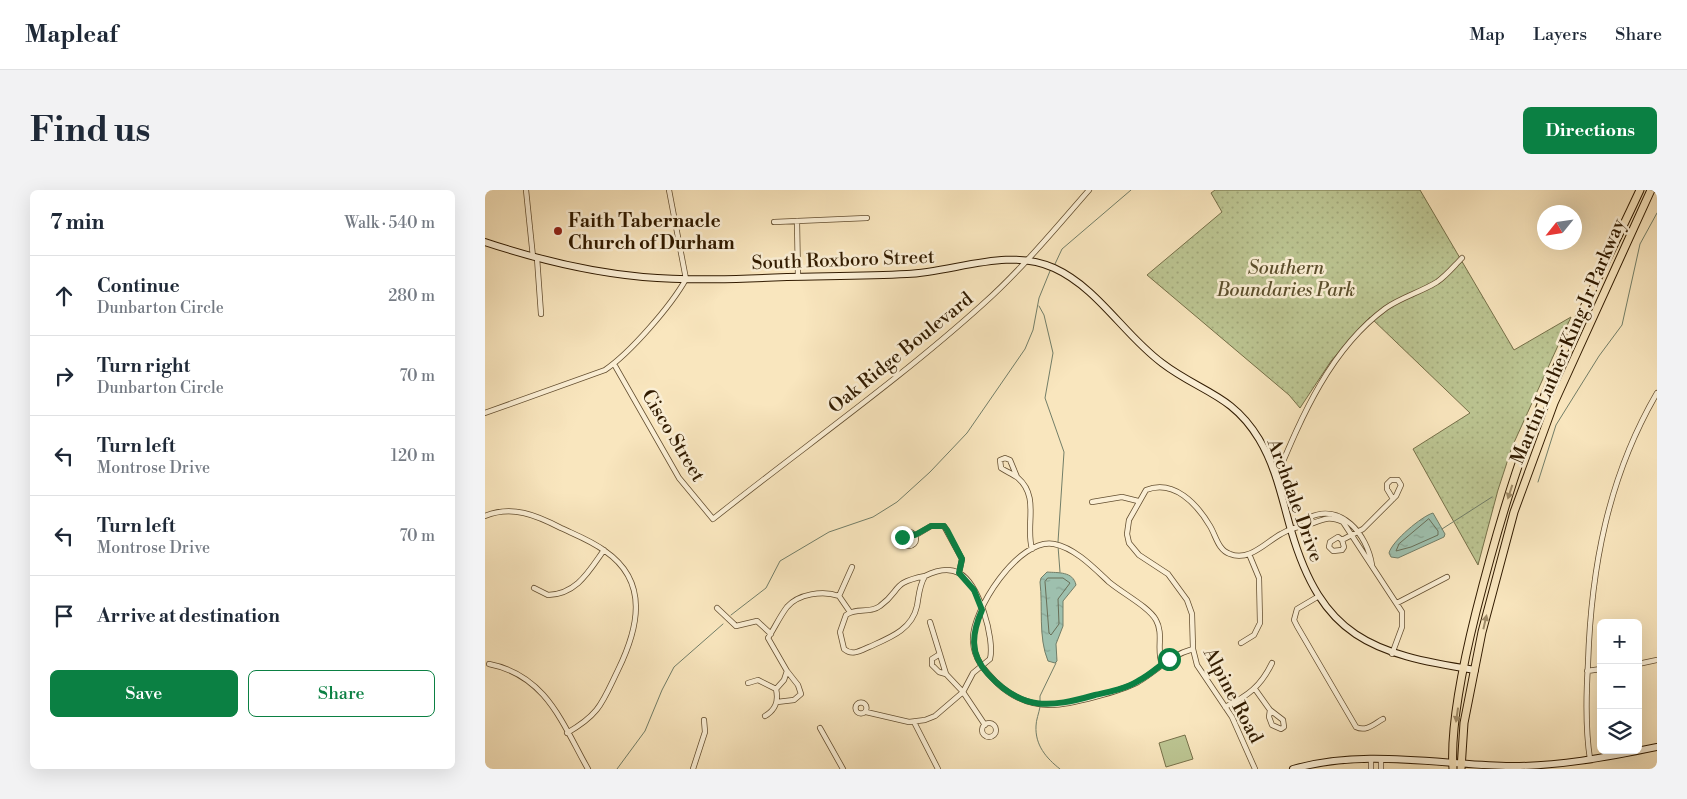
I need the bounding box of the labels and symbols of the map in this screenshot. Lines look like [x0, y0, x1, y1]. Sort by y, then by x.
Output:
north arrow [1537, 205, 1582, 250]
place label: Faith Tabernacle Church of Durham [568, 209, 735, 255]
street label: Martin Luther King Jr Parkway [1505, 214, 1631, 468]
marker: Faith Tabernacle Church of Durham [552, 225, 564, 237]
street label: South Roxboro Street [751, 245, 935, 275]
park label: Southern Boundaries Park [1216, 256, 1355, 302]
street label: Oak Ridge Boulevard [823, 287, 978, 419]
street label: Cisco Street [636, 385, 710, 486]
street label: Archdale Drive [1261, 434, 1329, 565]
one-way arrow [1505, 484, 1513, 499]
route end [891, 526, 914, 549]
one-way arrow [1481, 614, 1489, 629]
street label: Alpine Road [1197, 643, 1268, 748]
route start [1158, 648, 1181, 671]
one-way arrow [1453, 707, 1461, 723]

